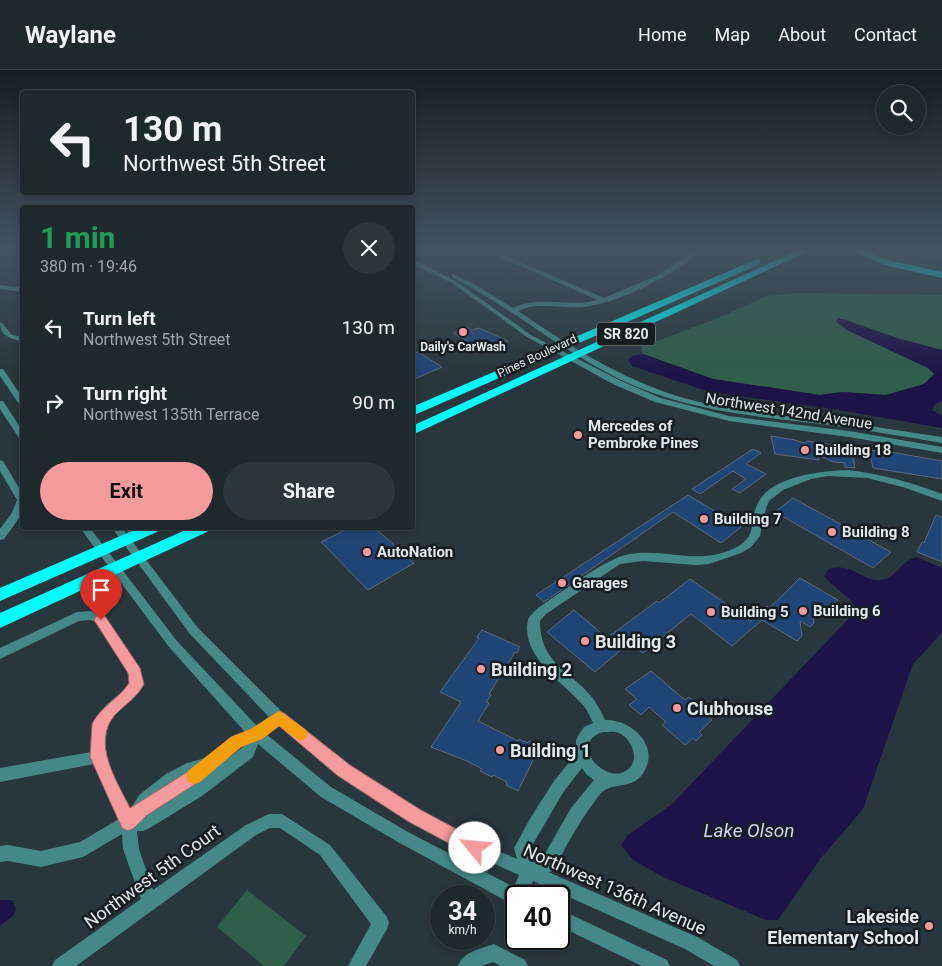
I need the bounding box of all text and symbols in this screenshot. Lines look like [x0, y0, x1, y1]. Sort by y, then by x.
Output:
text: Waylane [25, 21, 116, 49]
text: Home [638, 24, 687, 45]
text: Map [715, 24, 750, 45]
text: About [778, 24, 826, 45]
text: Contact [854, 24, 917, 45]
map controls [876, 85, 926, 135]
button: search [876, 85, 926, 135]
text: 130 m [123, 109, 222, 150]
icon: left [40, 110, 105, 175]
text: Northwest 5th Street [123, 151, 326, 176]
text: 1 min [40, 220, 115, 255]
button: close [343, 222, 395, 274]
text: 380 m · 19:46 [40, 257, 137, 276]
text: Turn left [83, 307, 156, 330]
icon: left [40, 314, 68, 342]
text: 130 m [342, 316, 395, 339]
road number: SR 820 [597, 322, 655, 346]
marker: Daily's CarWash [457, 326, 469, 338]
text: Northwest 5th Street [83, 330, 231, 349]
street label: Pines Boulevard [495, 332, 579, 380]
place label: Daily's CarWash [420, 340, 506, 354]
text: Turn right [83, 382, 167, 405]
icon: right [40, 389, 68, 417]
street label: Northwest 142nd Avenue [704, 389, 874, 433]
text: 90 m [352, 391, 395, 414]
text: Northwest 135th Terrace [83, 405, 259, 424]
place label: Mercedes of Pembroke Pines [588, 417, 699, 452]
marker: Mercedes of Pembroke Pines [572, 429, 584, 441]
place label: Building 18 [815, 441, 891, 459]
marker: Building 18 [799, 444, 811, 456]
button: Exit [40, 462, 213, 520]
button: Share [223, 462, 395, 520]
place label: Building 7 [714, 510, 782, 528]
marker: Building 7 [698, 513, 710, 525]
place label: Building 8 [842, 523, 910, 541]
marker: Building 8 [826, 526, 838, 538]
place label: AutoNation [377, 543, 453, 561]
marker: AutoNation [361, 546, 373, 558]
pin [80, 569, 122, 620]
place label: Garages [572, 574, 628, 592]
icon: arrive [87, 576, 115, 604]
marker: Garages [556, 577, 568, 589]
place label: Building 6 [813, 602, 881, 620]
place label: Building 5 [721, 603, 789, 621]
marker: Building 6 [797, 605, 809, 617]
marker: Building 5 [705, 606, 717, 618]
place label: Building 3 [595, 631, 676, 652]
marker: Building 3 [579, 635, 591, 647]
place label: Building 2 [491, 659, 572, 680]
marker: Building 2 [475, 663, 487, 675]
place label: Clubhouse [687, 698, 773, 719]
marker: Clubhouse [671, 702, 683, 714]
place label: Building 1 [510, 740, 591, 761]
marker: Building 1 [494, 744, 506, 756]
water label: Lake Olson [704, 819, 794, 842]
street label: Northwest 5th Court [80, 820, 224, 932]
position arrow [448, 821, 500, 873]
street label: Northwest 136th Avenue [520, 839, 710, 939]
speed limit sign: 40 [505, 885, 570, 950]
text: 34 [448, 897, 477, 926]
place label: Lakeside Elementary School [767, 906, 919, 948]
marker: Lakeside Elementary School [923, 920, 935, 932]
text: km/h [448, 923, 477, 937]

